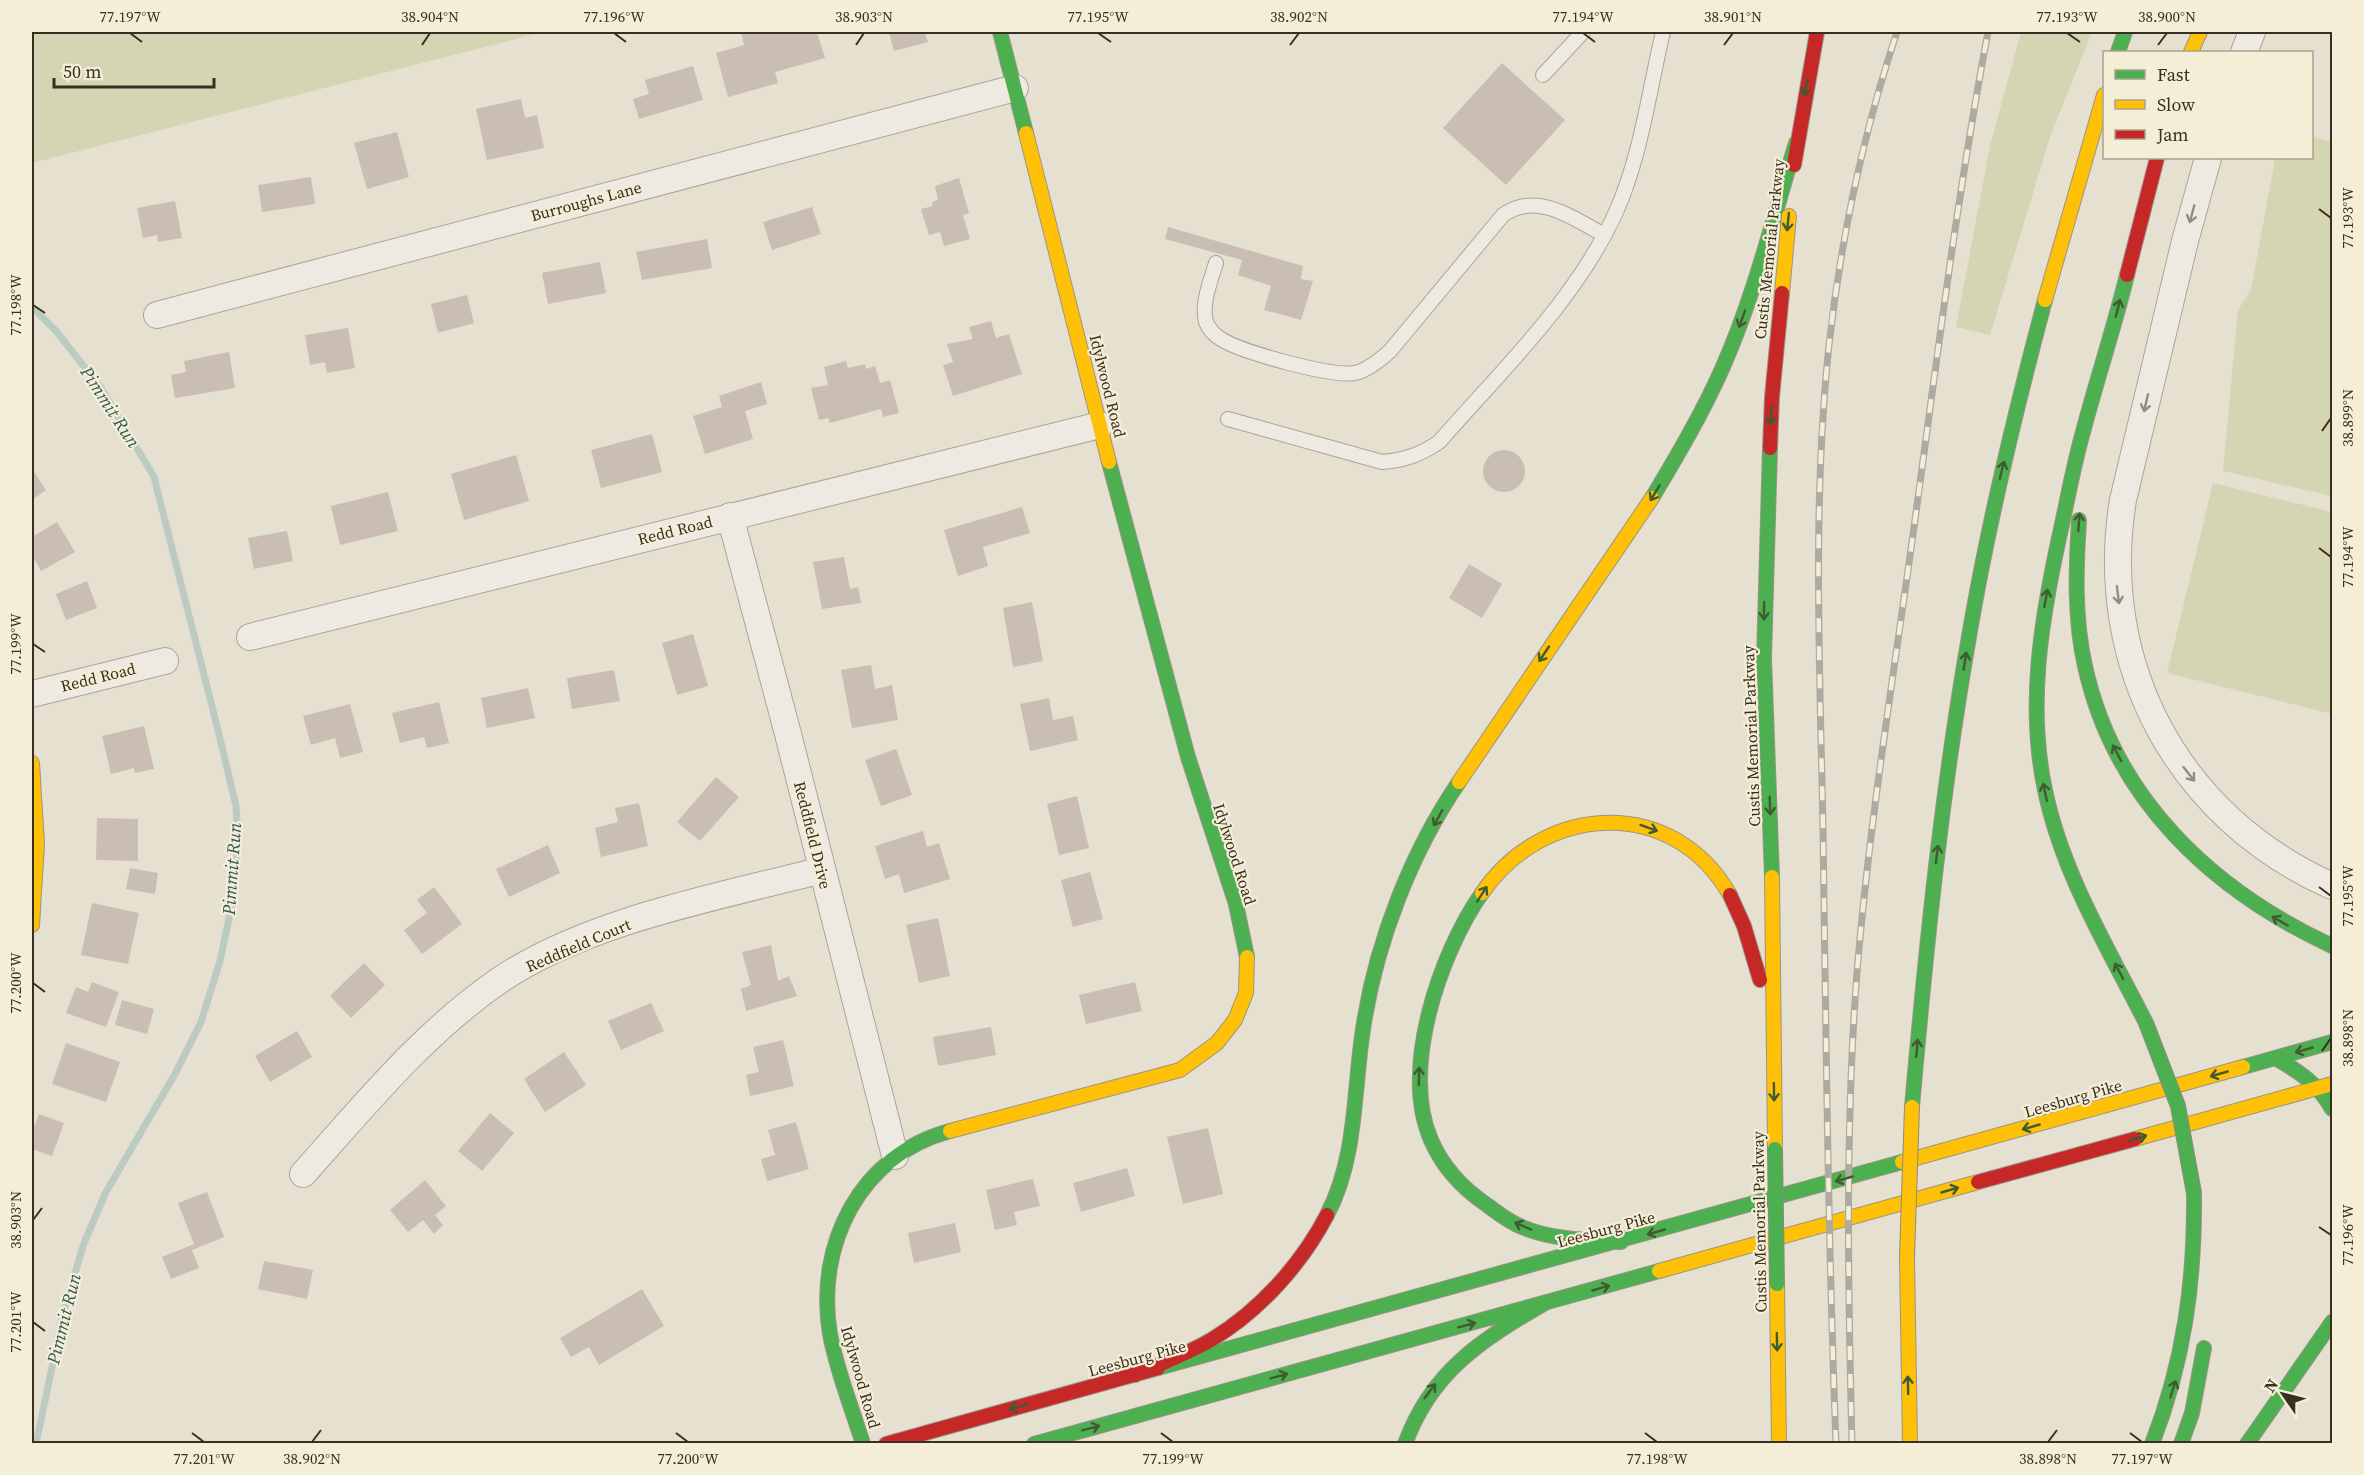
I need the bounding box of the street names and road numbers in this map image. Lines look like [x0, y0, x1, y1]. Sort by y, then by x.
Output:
street label: Custis Memorial Parkway [1749, 157, 1790, 340]
street label: Burroughs Lane [528, 176, 644, 226]
street label: Idylwood Road [1085, 332, 1131, 440]
street label: Redd Road [635, 510, 715, 550]
street label: Custis Memorial Parkway [1737, 644, 1765, 827]
street label: Redd Road [58, 657, 138, 697]
street label: Reddfield Drive [789, 779, 837, 891]
street label: Idylwood Road [1208, 800, 1262, 908]
street label: Reddfield Court [522, 913, 635, 977]
street label: Leesburg Pike [2022, 1074, 2124, 1122]
street label: Custis Memorial Parkway [1746, 1130, 1772, 1313]
street label: Leesburg Pike [1555, 1205, 1657, 1253]
street label: Idylwood Road [836, 1323, 886, 1431]
street label: Leesburg Pike [1086, 1334, 1188, 1382]

